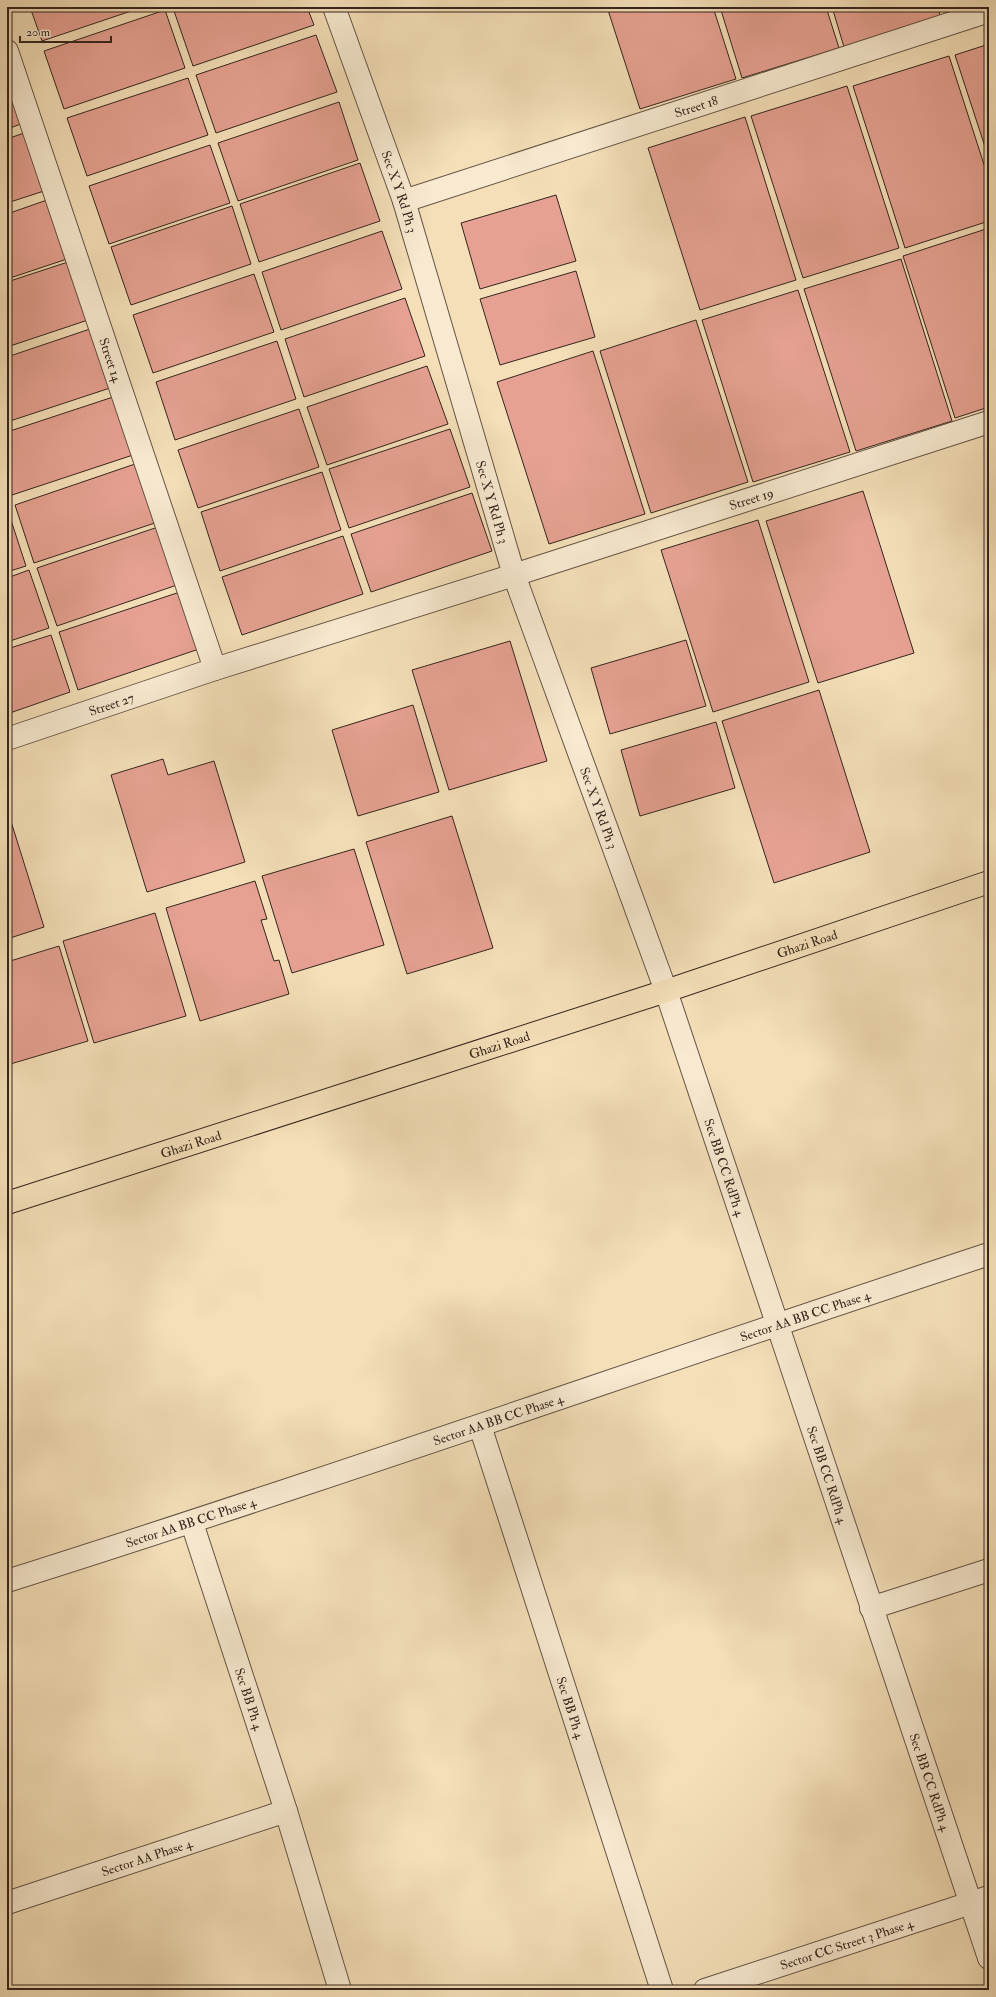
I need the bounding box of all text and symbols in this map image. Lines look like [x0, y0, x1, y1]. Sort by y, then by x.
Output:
scale bar [20, 18, 111, 44]
text: 20 m [26, 25, 51, 40]
street label: Street 18 [672, 93, 720, 122]
street label: Sec X Y Rd Ph 3 [378, 149, 420, 235]
street label: Street 14 [95, 336, 125, 385]
street label: Sec X Y Rd Ph 3 [472, 459, 511, 546]
street label: Street 19 [727, 485, 775, 514]
street label: Street 27 [87, 690, 136, 720]
street label: Sec X Y Rd Ph 3 [576, 765, 620, 851]
street label: Ghazi Road [775, 927, 840, 962]
street label: Ghazi Road [467, 1028, 532, 1063]
street label: Sec BB CC RdPh 4 [700, 1117, 748, 1220]
street label: Ghazi Road [159, 1127, 224, 1162]
street label: Sector AA BB CC Phase 4 [738, 1287, 873, 1346]
street label: Sector AA BB CC Phase 4 [431, 1390, 566, 1449]
street label: Sec BB CC RdPh 4 [803, 1424, 851, 1527]
street label: Sector AA BB CC Phase 4 [124, 1494, 259, 1551]
street label: Sec BB Ph 4 [231, 1666, 266, 1733]
street label: Sec BB Ph 4 [552, 1675, 588, 1742]
street label: Sec BB CC RdPh 4 [906, 1731, 953, 1834]
street label: Sector AA Phase 4 [99, 1835, 195, 1880]
street label: Sector CC Street 3 Phase 4 [778, 1915, 916, 1974]

